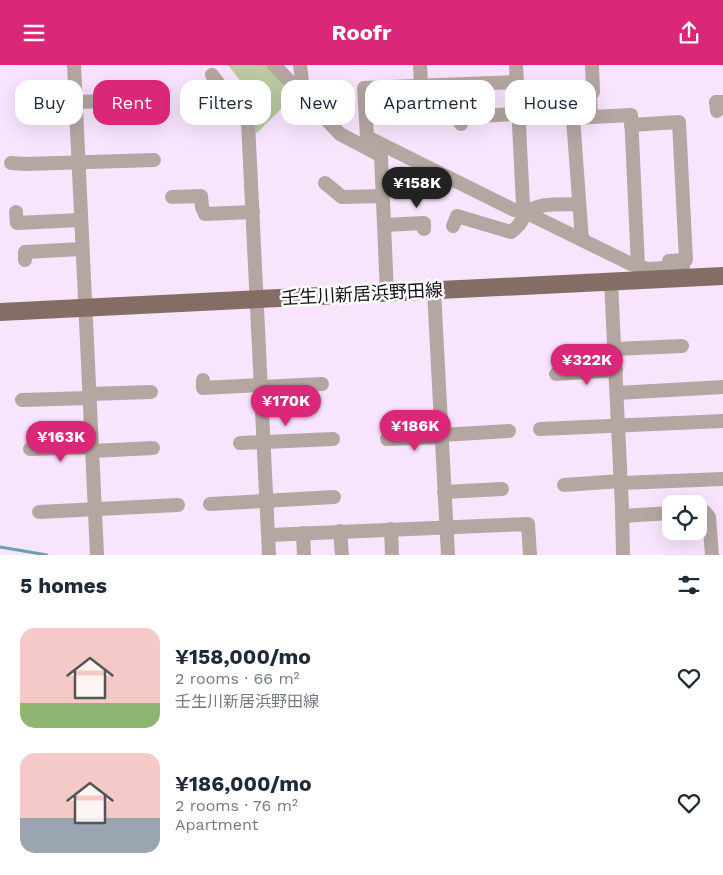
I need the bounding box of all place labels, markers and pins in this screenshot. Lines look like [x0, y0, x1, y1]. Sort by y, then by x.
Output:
pin: ¥158K [382, 167, 452, 209]
pin: ¥322K [552, 343, 622, 386]
pin: ¥170K [251, 385, 321, 427]
pin: ¥186K [380, 409, 450, 452]
pin: ¥163K [26, 421, 96, 463]

